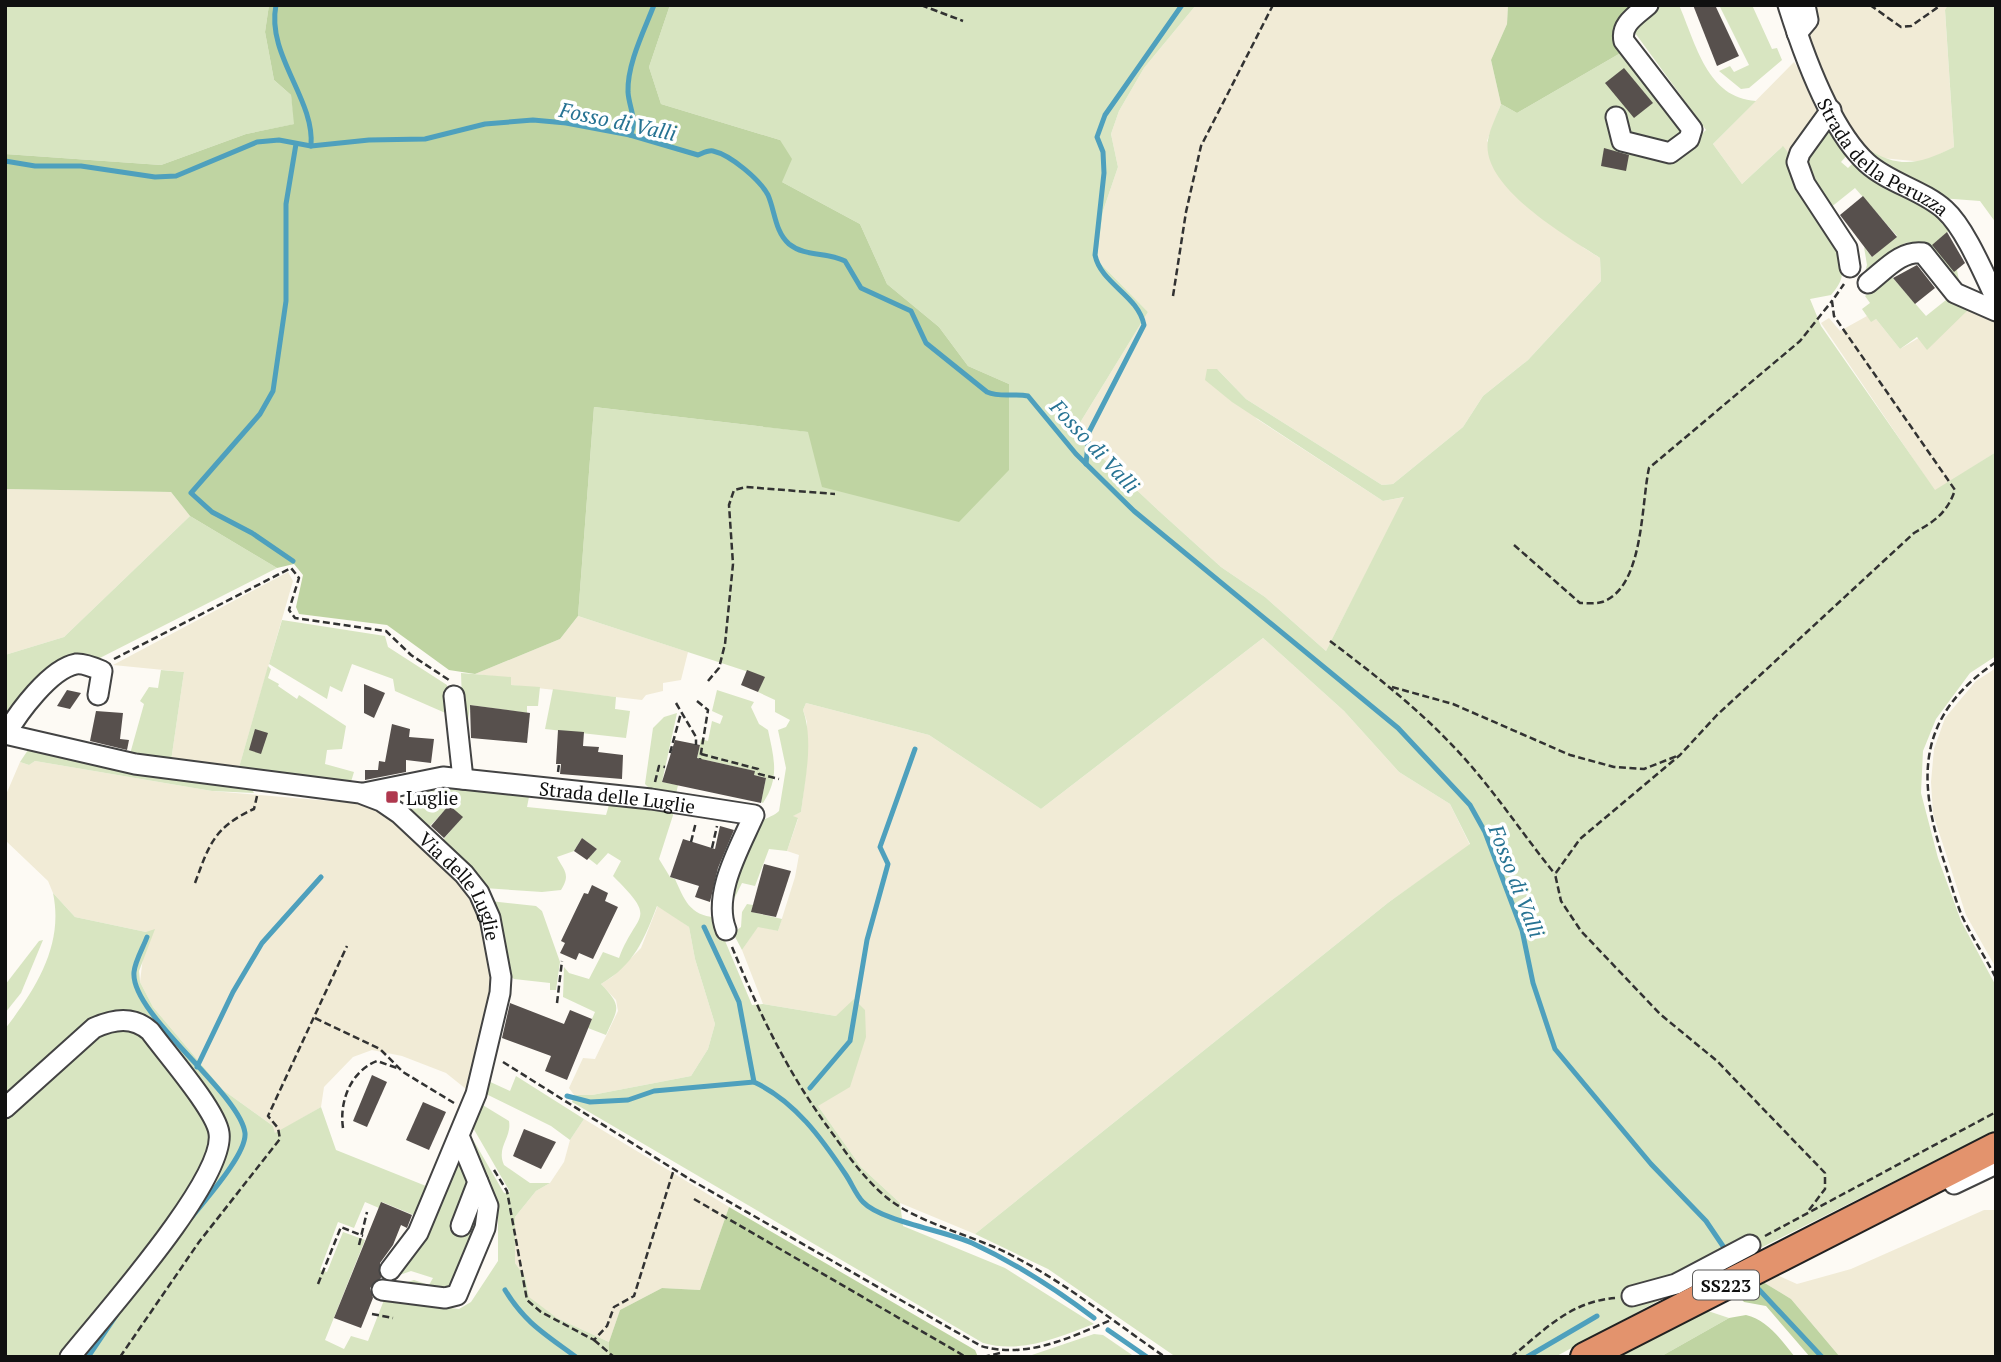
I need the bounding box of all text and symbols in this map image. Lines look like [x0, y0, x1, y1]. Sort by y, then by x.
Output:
street label: Strada della Peruzza [1813, 93, 1955, 221]
water label: Fosso di Valli [556, 95, 679, 147]
water label: Fosso di Valli [1044, 392, 1146, 499]
street label: Strada delle Luglie [538, 775, 697, 818]
place label: Luglie [406, 785, 458, 810]
marker: Luglie [384, 789, 400, 805]
water label: Fosso di Valli [1482, 820, 1551, 942]
street label: Via delle Luglie [414, 826, 506, 942]
road number: SS223 [1693, 1270, 1759, 1300]

